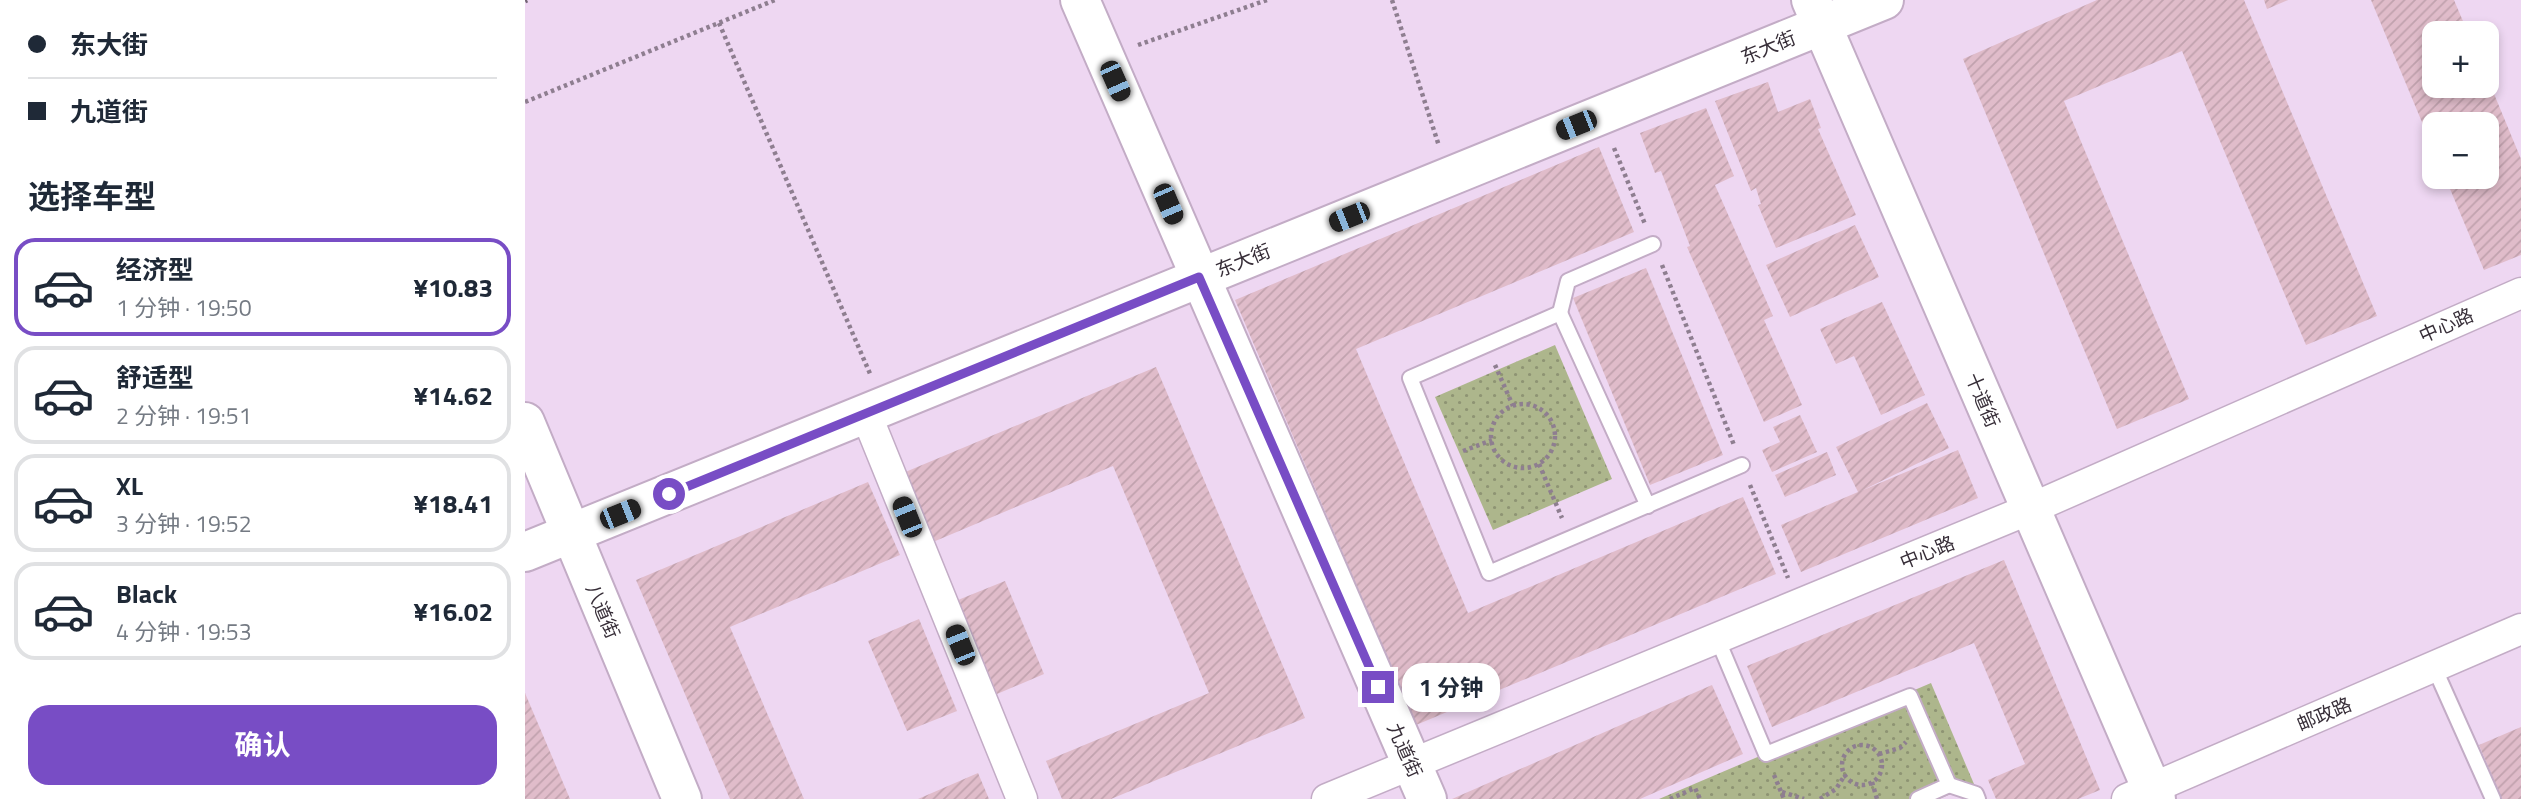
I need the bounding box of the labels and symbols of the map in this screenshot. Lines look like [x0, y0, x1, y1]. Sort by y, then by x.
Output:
street label: 东大街 [1736, 22, 1800, 71]
car [1097, 58, 1134, 104]
car [1553, 107, 1600, 143]
car [1151, 181, 1186, 227]
car [1326, 199, 1373, 235]
street label: 东大街 [1211, 235, 1275, 284]
street label: 中心路 [2414, 300, 2478, 349]
street label: 十道街 [1959, 368, 2008, 432]
route start [653, 478, 685, 510]
car [890, 494, 925, 540]
car [597, 496, 644, 532]
street label: 中心路 [1895, 527, 1959, 576]
street label: 八道街 [579, 579, 628, 643]
car [943, 622, 978, 668]
callout: 1 分钟 [1403, 662, 1501, 712]
route end [1362, 671, 1394, 703]
street label: 邮政路 [2292, 689, 2356, 738]
street label: 九道街 [1381, 718, 1430, 782]

